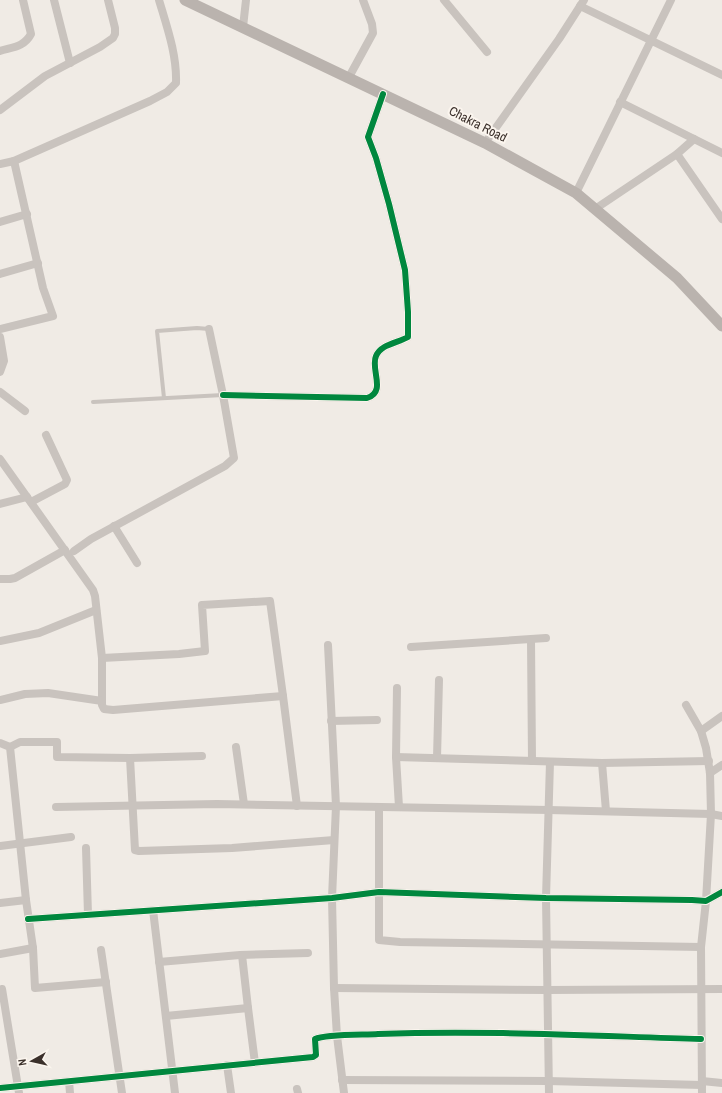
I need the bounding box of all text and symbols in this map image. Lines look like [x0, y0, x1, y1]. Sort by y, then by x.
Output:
street label: Chakra Road [446, 102, 510, 146]
north arrow [12, 1041, 52, 1081]
text: N [15, 1058, 29, 1067]

